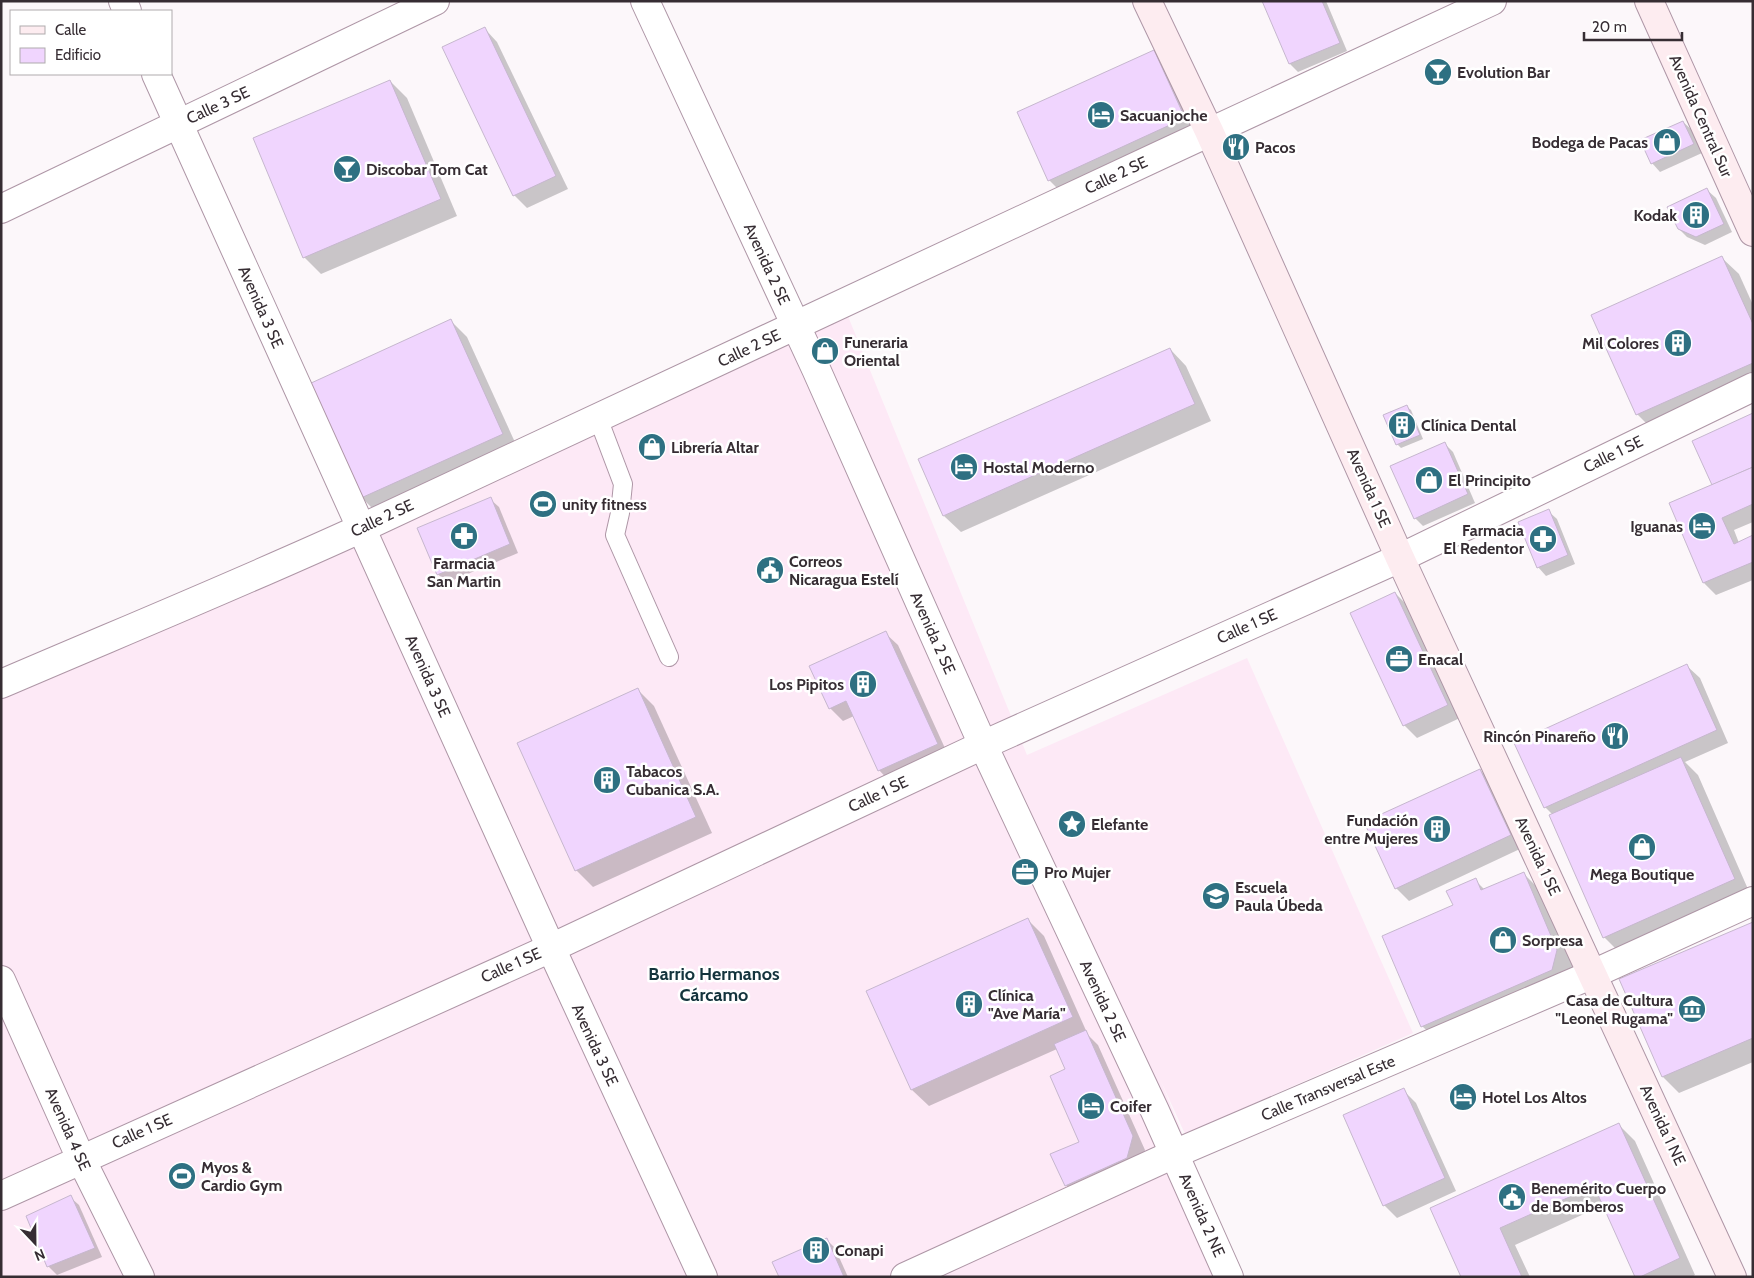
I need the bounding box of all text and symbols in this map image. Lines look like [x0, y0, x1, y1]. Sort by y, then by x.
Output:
legend [10, 10, 172, 75]
scale bar [1584, 10, 1682, 42]
text: 20 m [1592, 18, 1627, 36]
text: Calle [55, 21, 86, 39]
text: Edificio [55, 46, 101, 64]
street label: Avenida Central Sur [1665, 52, 1737, 181]
bar icon: Evolution Bar [1423, 57, 1453, 87]
place label: Evolution Bar [1457, 63, 1551, 82]
street label: Calle 3 SE [184, 82, 253, 128]
hotel icon: Sacuanjoche [1086, 100, 1116, 130]
place label: Sacuanjoche [1120, 106, 1207, 125]
shop icon: Bodega de Pacas [1652, 127, 1682, 157]
restaurant icon: Pacos [1221, 132, 1251, 162]
place label: Bodega de Pacas [1532, 133, 1648, 152]
place label: Pacos [1255, 138, 1296, 157]
street label: Calle 2 SE [1082, 152, 1150, 198]
bar icon: Discobar Tom Cat [332, 154, 362, 184]
place label: Discobar Tom Cat [366, 160, 488, 179]
building icon: Kodak [1681, 200, 1711, 230]
place label: Kodak [1634, 206, 1677, 225]
street label: Avenida 2 SE [740, 220, 794, 308]
street label: Avenida 3 SE [234, 263, 288, 351]
street label: Calle 2 SE [715, 325, 783, 371]
building icon: Mil Colores [1663, 328, 1693, 358]
place label: Funeraria Oriental [844, 333, 908, 370]
place label: Mil Colores [1582, 334, 1659, 353]
shop icon: Funeraria Oriental [810, 336, 840, 366]
building icon: Clínica Dental [1387, 410, 1417, 440]
place label: Clínica Dental [1421, 416, 1516, 435]
street label: Calle 1 SE [1580, 431, 1646, 477]
shop icon: Librería Altar [637, 432, 667, 462]
place label: Librería Altar [671, 438, 759, 457]
street label: Avenida 1 SE [1343, 445, 1395, 531]
hotel icon: Hostal Moderno [949, 452, 979, 482]
place label: Hostal Moderno [983, 458, 1094, 477]
shop icon: El Principito [1414, 465, 1444, 495]
place label: El Principito [1448, 471, 1531, 490]
sports icon: unity fitness [528, 489, 558, 519]
street label: Calle 2 SE [348, 495, 416, 541]
place label: unity fitness [562, 495, 647, 514]
hotel icon: Iguanas [1687, 511, 1717, 541]
place label: Iguanas [1630, 517, 1683, 536]
pharmacy icon: Farmacia San Martin [449, 521, 479, 551]
place label: Farmacia El Redentor [1443, 521, 1525, 558]
pharmacy icon: Farmacia El Redentor [1528, 524, 1558, 554]
place label: Correos Nicaragua Estelí [789, 552, 899, 589]
place label: Farmacia San Martin [427, 554, 501, 591]
public building icon: Correos Nicaragua Estelí [755, 555, 785, 585]
street label: Avenida 2 SE [906, 589, 960, 677]
street label: Calle 1 SE [1214, 604, 1280, 648]
street label: Avenida 3 SE [401, 632, 455, 720]
office icon: Enacal [1384, 644, 1414, 674]
place label: Enacal [1418, 650, 1463, 669]
building icon: Los Pipitos [848, 669, 878, 699]
place label: Los Pipitos [769, 675, 844, 694]
restaurant icon: Rincón Pinareño [1600, 721, 1630, 751]
place label: Rincón Pinareño [1483, 727, 1596, 746]
place label: Tabacos Cubanica S.A. [626, 762, 719, 799]
building icon: Tabacos Cubanica S.A. [592, 765, 622, 795]
street label: Calle 1 SE [845, 772, 911, 816]
place icon: Elefante [1057, 809, 1087, 839]
place label: Fundación entre Mujeres [1324, 811, 1418, 848]
building icon: Fundación entre Mujeres [1422, 814, 1452, 844]
street label: Avenida 1 SE [1511, 814, 1565, 899]
place label: Elefante [1091, 815, 1148, 834]
shop icon: Mega Boutique [1627, 832, 1657, 862]
office icon: Pro Mujer [1010, 857, 1040, 887]
place label: Pro Mujer [1044, 863, 1111, 882]
place label: Mega Boutique [1590, 865, 1694, 884]
place label: Escuela Paula Úbeda [1235, 878, 1323, 915]
school or university icon: Escuela Paula Úbeda [1201, 881, 1231, 911]
shop icon: Sorpresa [1488, 925, 1518, 955]
place label: Sorpresa [1522, 931, 1583, 950]
street label: Calle 1 SE [478, 943, 544, 987]
street label: Avenida 2 SE [1076, 957, 1130, 1045]
district label: Barrio Hermanos Cárcamo [648, 963, 780, 1006]
place label: Clínica "Ave María" [988, 986, 1066, 1023]
building icon: Clínica "Ave María" [954, 989, 984, 1019]
place label: Casa de Cultura "Leonel Rugama" [1555, 991, 1673, 1028]
museum icon: Casa de Cultura "Leonel Rugama" [1677, 994, 1707, 1024]
street label: Avenida 3 SE [568, 1001, 622, 1089]
street label: Calle Transversal Este [1258, 1051, 1398, 1125]
hotel icon: Hotel Los Altos [1448, 1082, 1478, 1112]
street label: Avenida 1 NE [1636, 1082, 1690, 1168]
street label: Avenida 4 SE [41, 1085, 95, 1174]
place label: Hotel Los Altos [1482, 1088, 1587, 1107]
hotel icon: Coifer [1076, 1091, 1106, 1121]
place label: Coifer [1110, 1097, 1152, 1116]
street label: Calle 1 SE [109, 1109, 175, 1153]
place label: Myos & Cardio Gym [201, 1158, 283, 1195]
sports icon: Myos & Cardio Gym [167, 1161, 197, 1191]
street label: Avenida 2 NE [1175, 1170, 1229, 1260]
place label: Benemérito Cuerpo de Bomberos [1531, 1179, 1666, 1216]
public building icon: Benemérito Cuerpo de Bomberos [1497, 1182, 1527, 1212]
north arrow [10, 1218, 60, 1268]
building icon: Conapi [801, 1235, 831, 1265]
place label: Conapi [835, 1241, 884, 1260]
text: N [32, 1245, 48, 1265]

